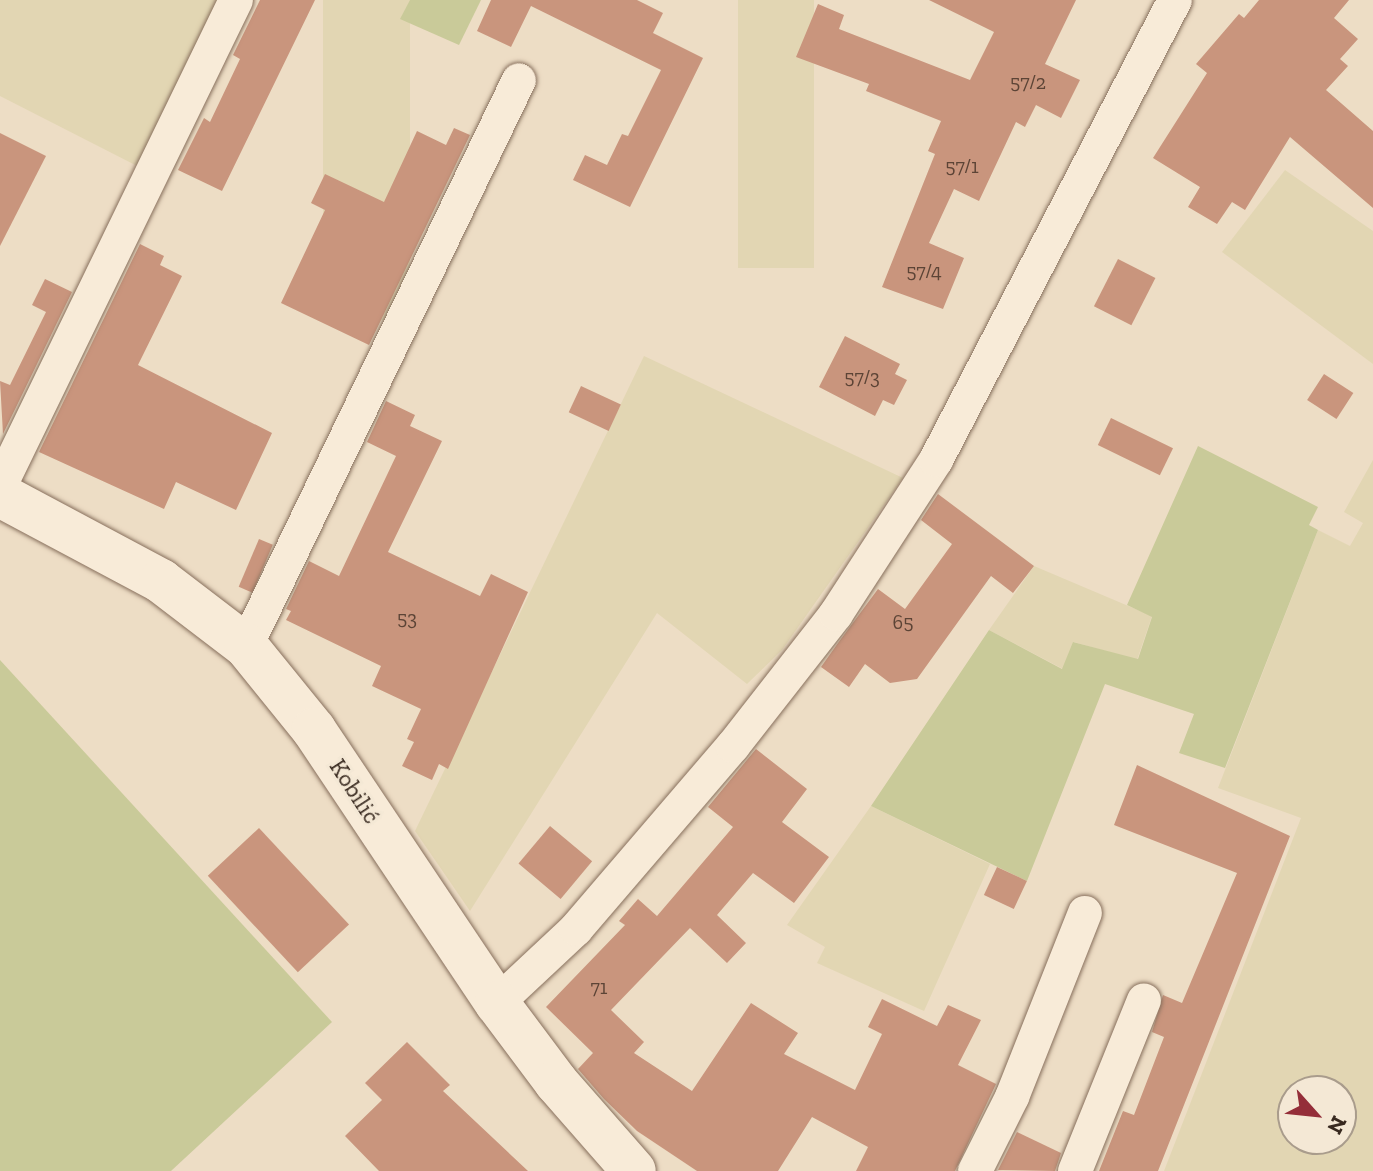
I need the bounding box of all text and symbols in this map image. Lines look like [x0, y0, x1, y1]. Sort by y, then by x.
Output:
house number: 57/2 [1010, 70, 1046, 94]
house number: 57/1 [945, 154, 979, 178]
house number: 57/4 [906, 259, 942, 283]
house number: 57/3 [844, 365, 880, 389]
house number: 53 [397, 606, 417, 630]
house number: 65 [893, 610, 913, 634]
street label: Kobilić [324, 753, 386, 829]
house number: 71 [590, 975, 608, 999]
north arrow [1277, 1075, 1357, 1155]
text: N [1321, 1112, 1353, 1139]

